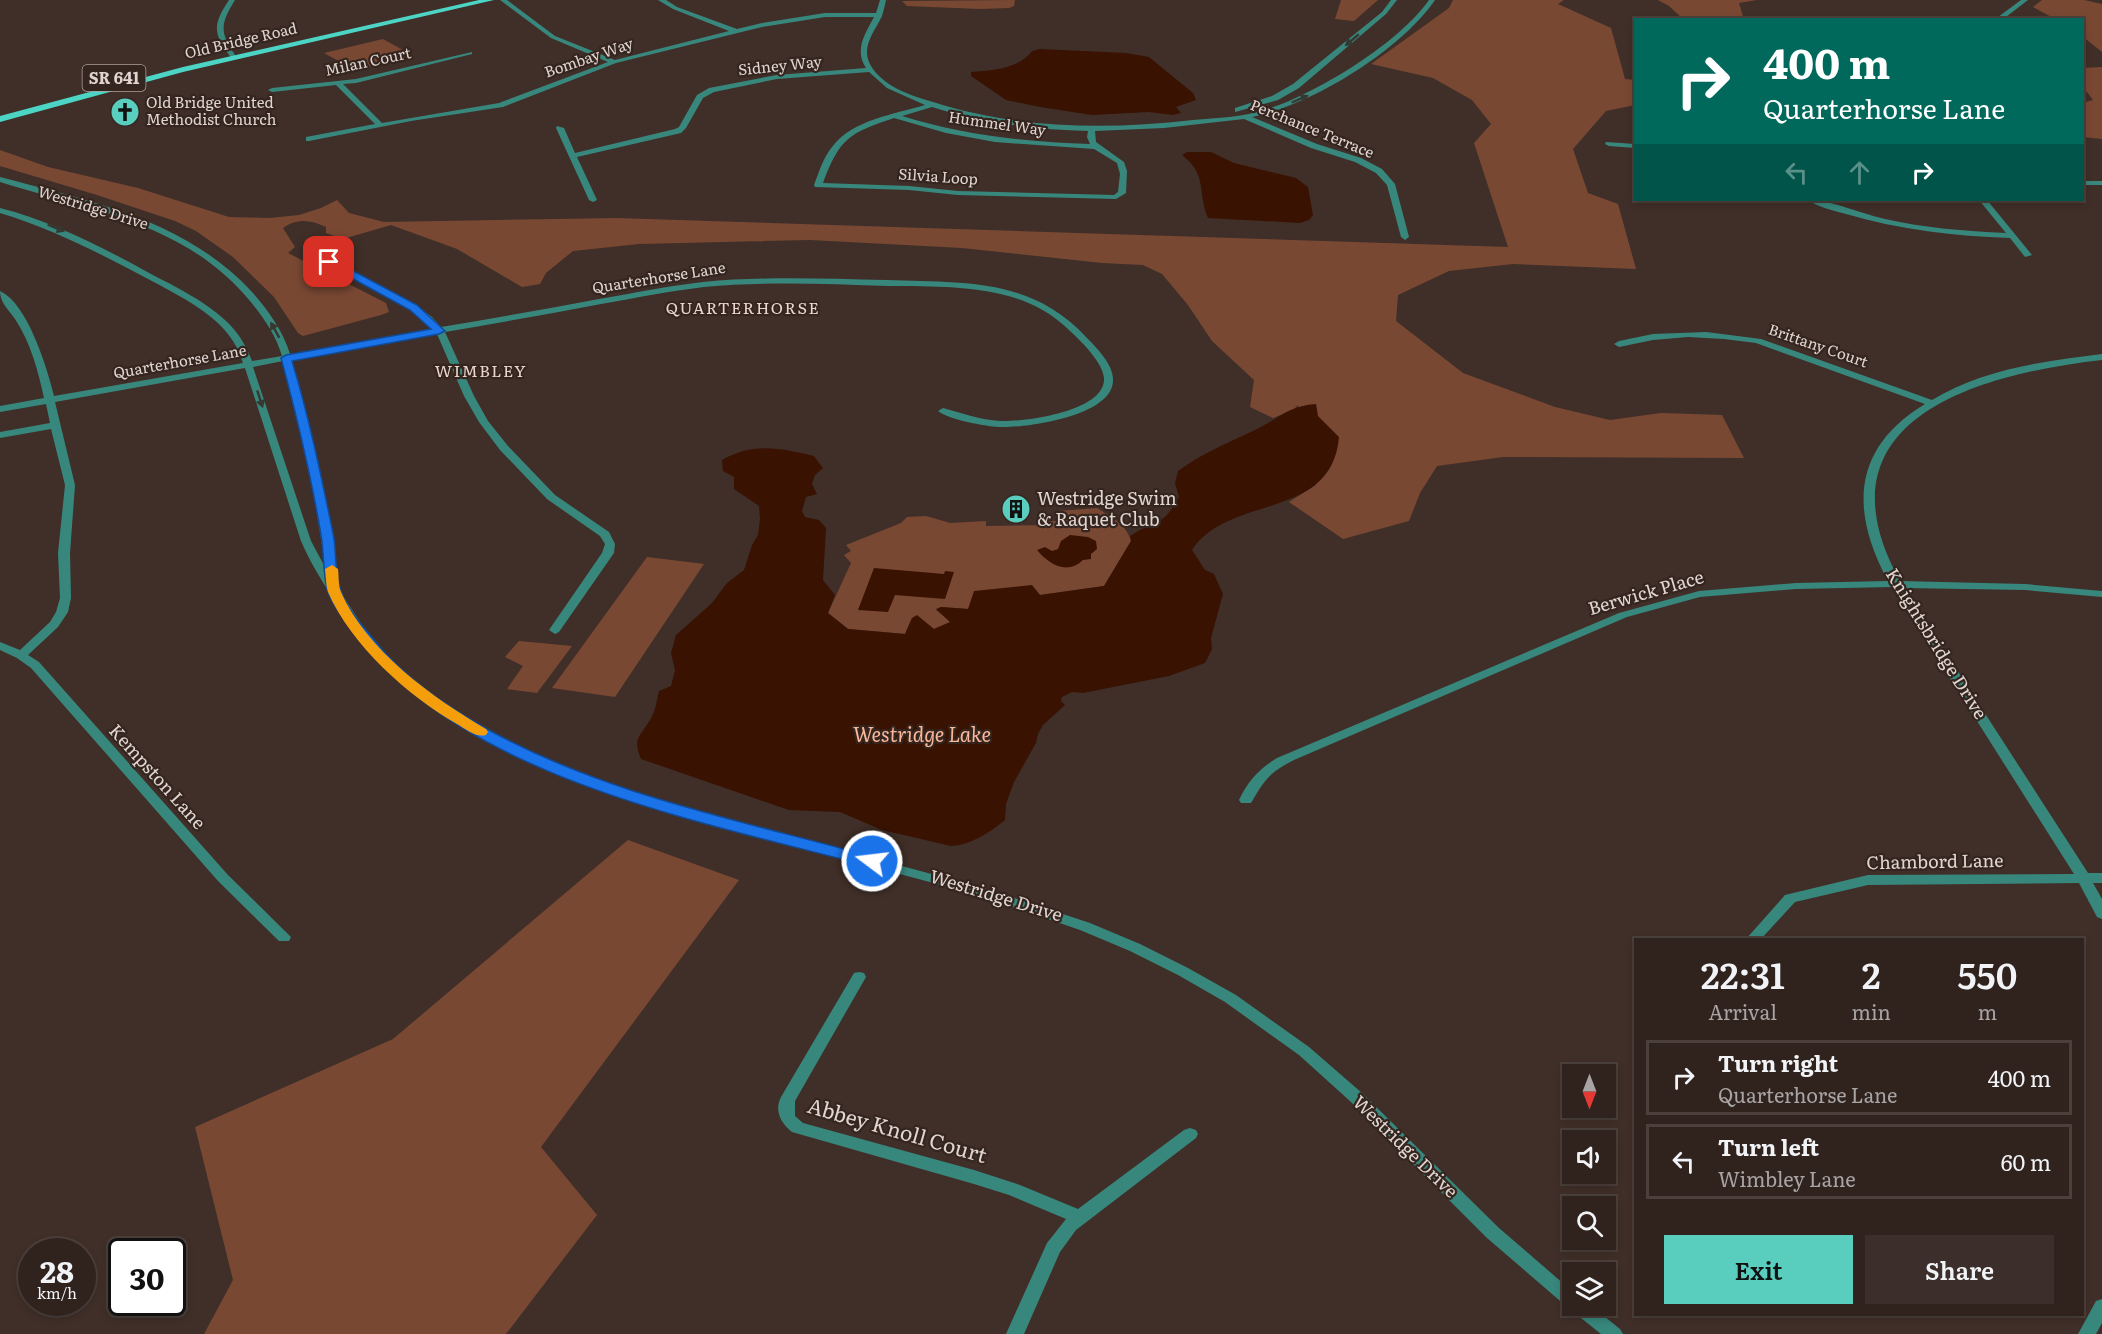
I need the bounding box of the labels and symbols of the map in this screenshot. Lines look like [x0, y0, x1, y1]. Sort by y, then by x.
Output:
street label: Old Bridge Road [182, 15, 299, 64]
street label: Bombay Way [541, 31, 636, 83]
one-way arrow [1345, 33, 1360, 46]
street label: Milan Court [322, 40, 413, 81]
street label: Sidney Way [737, 49, 823, 80]
road number: SR 641 [82, 65, 146, 91]
place label: Old Bridge United Methodist Church [146, 90, 277, 130]
street label: Perchance Terrace [1247, 92, 1378, 163]
one-way arrow [1291, 94, 1309, 103]
church icon: Old Bridge United Methodist Church [109, 96, 141, 128]
street label: Hummel Way [947, 104, 1048, 141]
street label: Silvia Loop [898, 161, 979, 190]
street label: Westridge Drive [35, 179, 152, 234]
one-way arrow [47, 224, 65, 234]
pin [303, 236, 354, 287]
street label: Quarterhorse Lane [590, 255, 727, 298]
district label: QUARTERHORSE [666, 295, 820, 319]
street label: Brittany Court [1766, 317, 1871, 372]
one-way arrow [270, 321, 280, 338]
street label: Quarterhorse Lane [111, 337, 248, 384]
district label: WIMBLEY [435, 358, 527, 382]
one-way arrow [256, 390, 265, 408]
place label: Westridge Swim & Raquet Club [1037, 484, 1177, 532]
building icon: Westridge Swim & Raquet Club [1000, 493, 1032, 525]
street label: Berwick Place [1585, 562, 1707, 621]
street label: Knightsbridge Drive [1880, 562, 1995, 724]
street label: Kempston Lane [103, 717, 213, 835]
water label: Westridge Lake [853, 718, 991, 748]
position arrow [840, 829, 904, 893]
street label: Chambord Lane [1866, 846, 2004, 875]
street label: Westridge Drive [927, 862, 1066, 928]
north arrow [1562, 1064, 1616, 1118]
street label: Abbey Knoll Court [804, 1088, 991, 1169]
street label: Westridge Drive [1347, 1088, 1465, 1203]
speed limit sign: 30 [108, 1238, 186, 1316]

